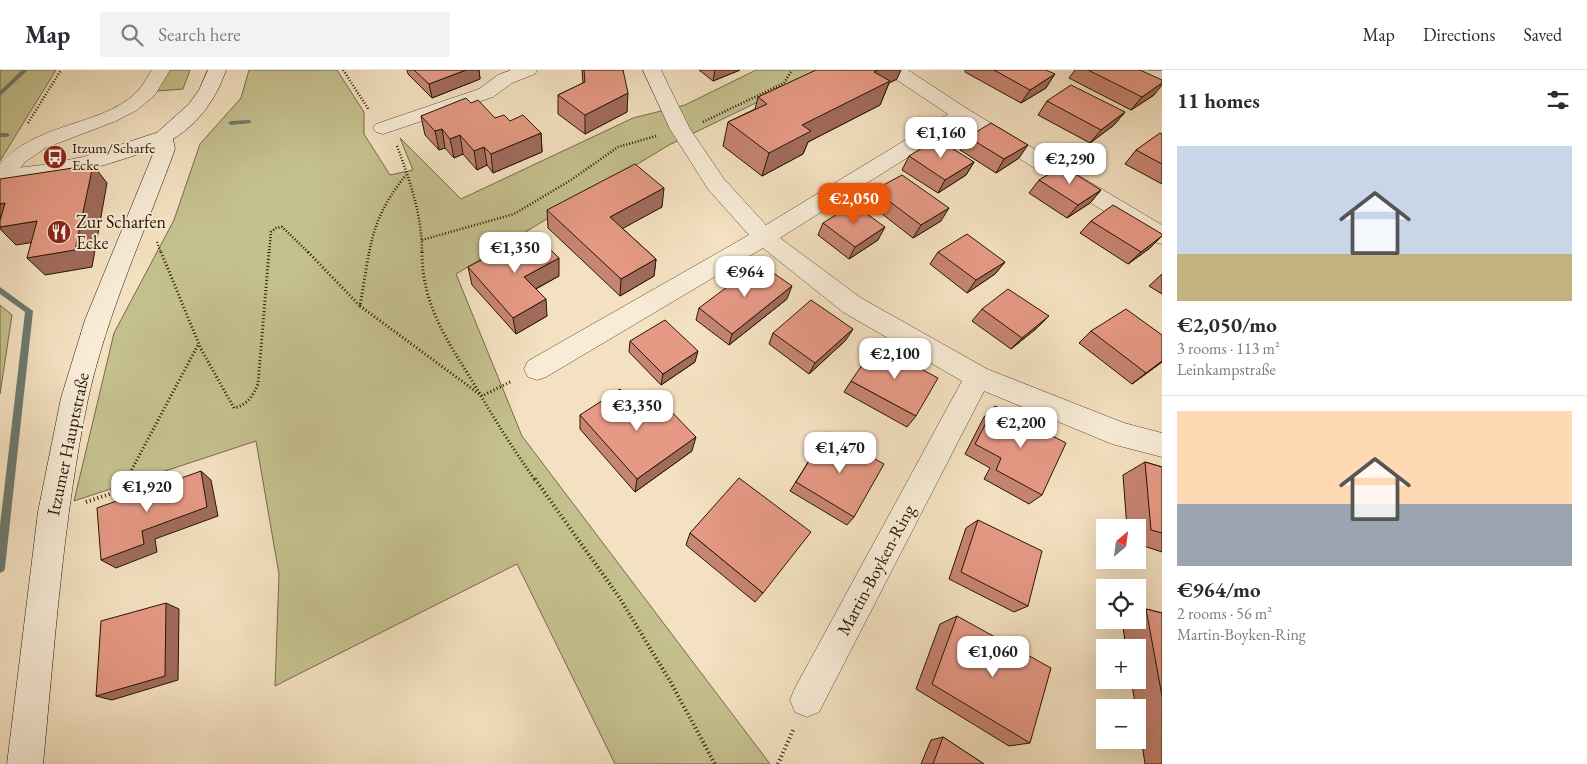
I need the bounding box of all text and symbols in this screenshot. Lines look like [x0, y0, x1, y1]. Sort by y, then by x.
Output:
search box [100, 12, 450, 57]
text: Map [25, 19, 70, 50]
icon: search [118, 21, 146, 49]
text: Search here [158, 22, 241, 47]
text: Map [1363, 23, 1395, 46]
text: Directions [1423, 23, 1495, 46]
text: Saved [1523, 23, 1562, 46]
icon: filters [1544, 86, 1572, 114]
text: 11 homes [1177, 87, 1260, 114]
pin: €1,160 [900, 116, 982, 159]
text: €1,160 [916, 122, 966, 143]
place label: Itzum/Scharfe Ecke [72, 138, 155, 174]
pin: €2,290 [1029, 142, 1111, 185]
bus stop icon: Itzum/Scharfe Ecke [42, 144, 68, 170]
text: €2,290 [1045, 148, 1095, 169]
icon: home [1330, 178, 1420, 268]
pin: €2,050 [813, 182, 895, 225]
text: €2,050 [829, 188, 879, 209]
place label: Zur Scharfen Ecke [76, 210, 166, 254]
restaurant icon: Zur Scharfen Ecke [46, 219, 72, 245]
pin: €1,350 [474, 232, 556, 274]
text: €1,350 [490, 237, 540, 258]
pin: €964 [715, 256, 775, 298]
text: €964 [726, 261, 764, 282]
text: €2,050/mo [1177, 311, 1277, 338]
pin: €2,100 [854, 338, 936, 380]
text: 3 rooms · 113 m² [1177, 338, 1280, 359]
text: €2,100 [870, 343, 920, 364]
text: Leinkampstraße [1177, 359, 1276, 380]
street label: Itzumer Hauptstraße [41, 370, 94, 518]
pin: €3,350 [596, 390, 678, 432]
text: €3,350 [612, 395, 662, 416]
pin: €2,200 [980, 406, 1062, 449]
text: €2,200 [996, 412, 1046, 433]
pin: €1,470 [799, 432, 881, 474]
text: €1,470 [815, 437, 865, 458]
icon: home [1330, 444, 1420, 534]
pin: €1,920 [106, 470, 188, 513]
text: €1,920 [122, 476, 172, 497]
street label: Martin-Boyken-Ring [831, 500, 920, 639]
north arrow [1096, 519, 1146, 569]
map controls [1096, 519, 1146, 749]
text: €964/mo [1177, 576, 1261, 603]
button: locate [1096, 579, 1146, 629]
text: 2 rooms · 56 m² [1177, 603, 1272, 624]
text: Martin-Boyken-Ring [1177, 624, 1306, 645]
pin: €1,060 [952, 636, 1034, 678]
button: + [1096, 639, 1146, 689]
text: €1,060 [968, 641, 1018, 662]
button: − [1096, 699, 1146, 749]

